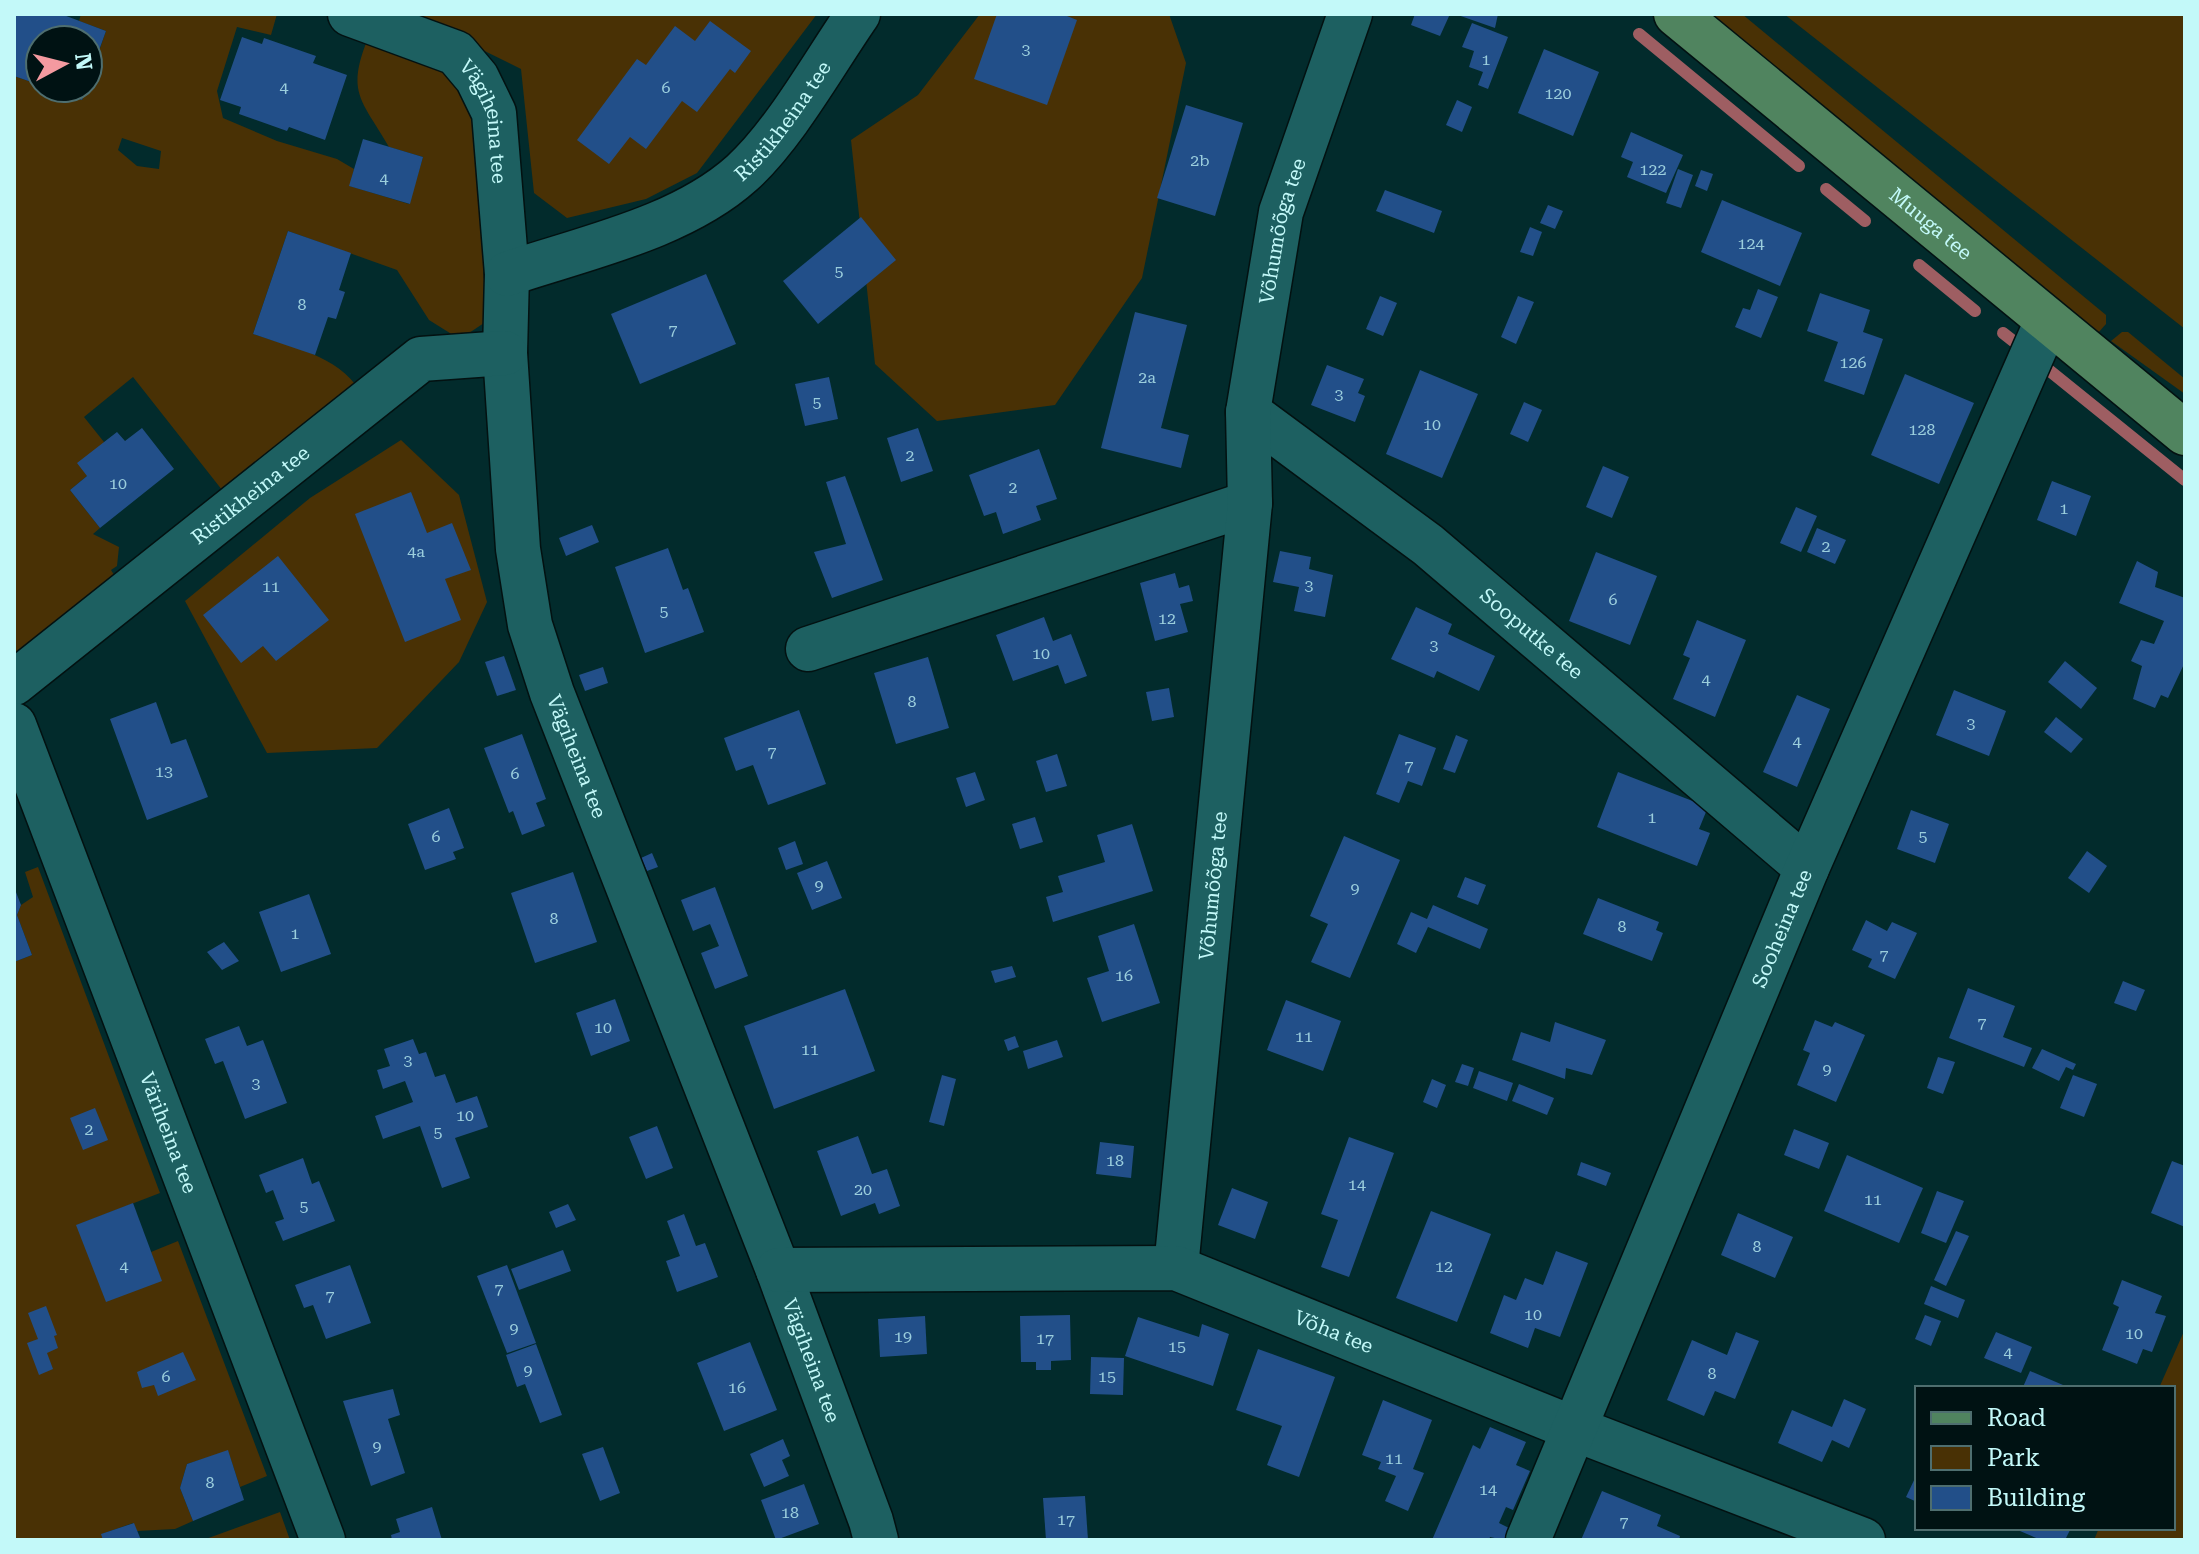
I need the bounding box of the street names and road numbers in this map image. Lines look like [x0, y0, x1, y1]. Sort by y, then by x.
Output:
street label: Vägiheina tee [454, 54, 512, 185]
street label: Ristikheina tee [729, 56, 836, 186]
street label: Võhumõõga tee [1254, 155, 1311, 306]
street label: Muuga tee [1884, 183, 1977, 265]
street label: Ristikheina tee [186, 441, 314, 549]
street label: Sooputke tee [1475, 583, 1588, 684]
street label: Vägiheina tee [542, 691, 612, 822]
street label: Võhumõõga tee [1194, 810, 1232, 961]
street label: Sooheina tee [1747, 866, 1817, 991]
street label: Väriheina tee [135, 1069, 202, 1197]
street label: Vägiheina tee [778, 1295, 845, 1426]
street label: Võha tee [1291, 1305, 1377, 1358]

